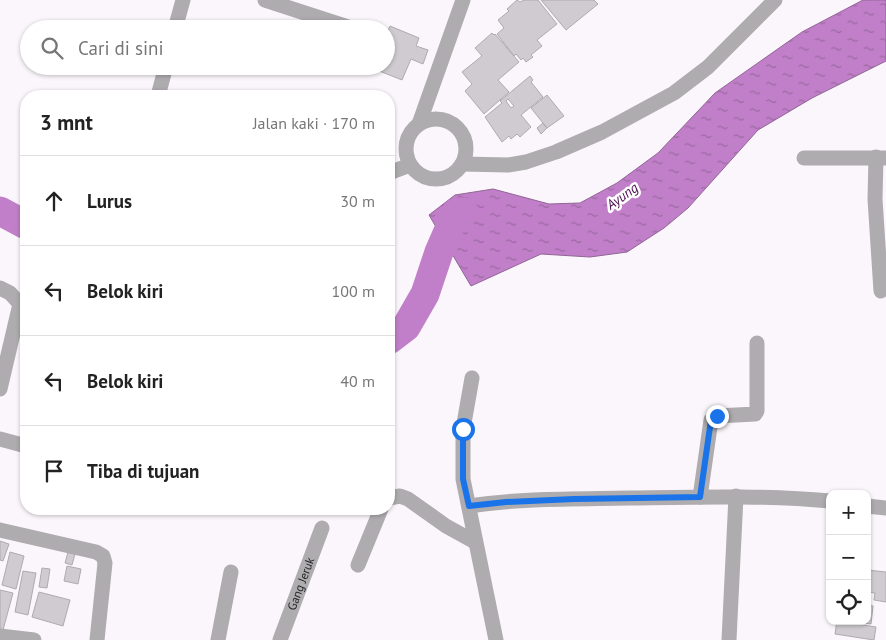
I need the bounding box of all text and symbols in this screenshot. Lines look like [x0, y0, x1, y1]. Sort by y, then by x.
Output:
search box [20, 20, 395, 75]
icon: search [38, 34, 66, 62]
text: Cari di sini [78, 36, 164, 60]
text: 3 mnt [40, 109, 93, 136]
text: Jalan kaki · 170 m [253, 113, 375, 133]
water label: Ayung [602, 178, 641, 214]
icon: ahead [40, 187, 68, 215]
text: Lurus [87, 189, 132, 213]
text: 30 m [340, 191, 375, 211]
icon: left [40, 277, 68, 305]
text: Belok kiri [87, 279, 163, 303]
text: 100 m [332, 281, 375, 301]
icon: left [40, 367, 68, 395]
text: Belok kiri [87, 369, 163, 393]
text: 40 m [340, 371, 375, 391]
route end [706, 405, 729, 428]
route start [452, 418, 475, 441]
icon: arrive [40, 457, 68, 485]
text: Tiba di tujuan [87, 459, 199, 483]
map controls [826, 490, 871, 625]
button: + [826, 490, 871, 535]
button: − [826, 535, 871, 580]
street label: Gang Jeruk [284, 555, 317, 612]
button: locate [826, 580, 871, 625]

